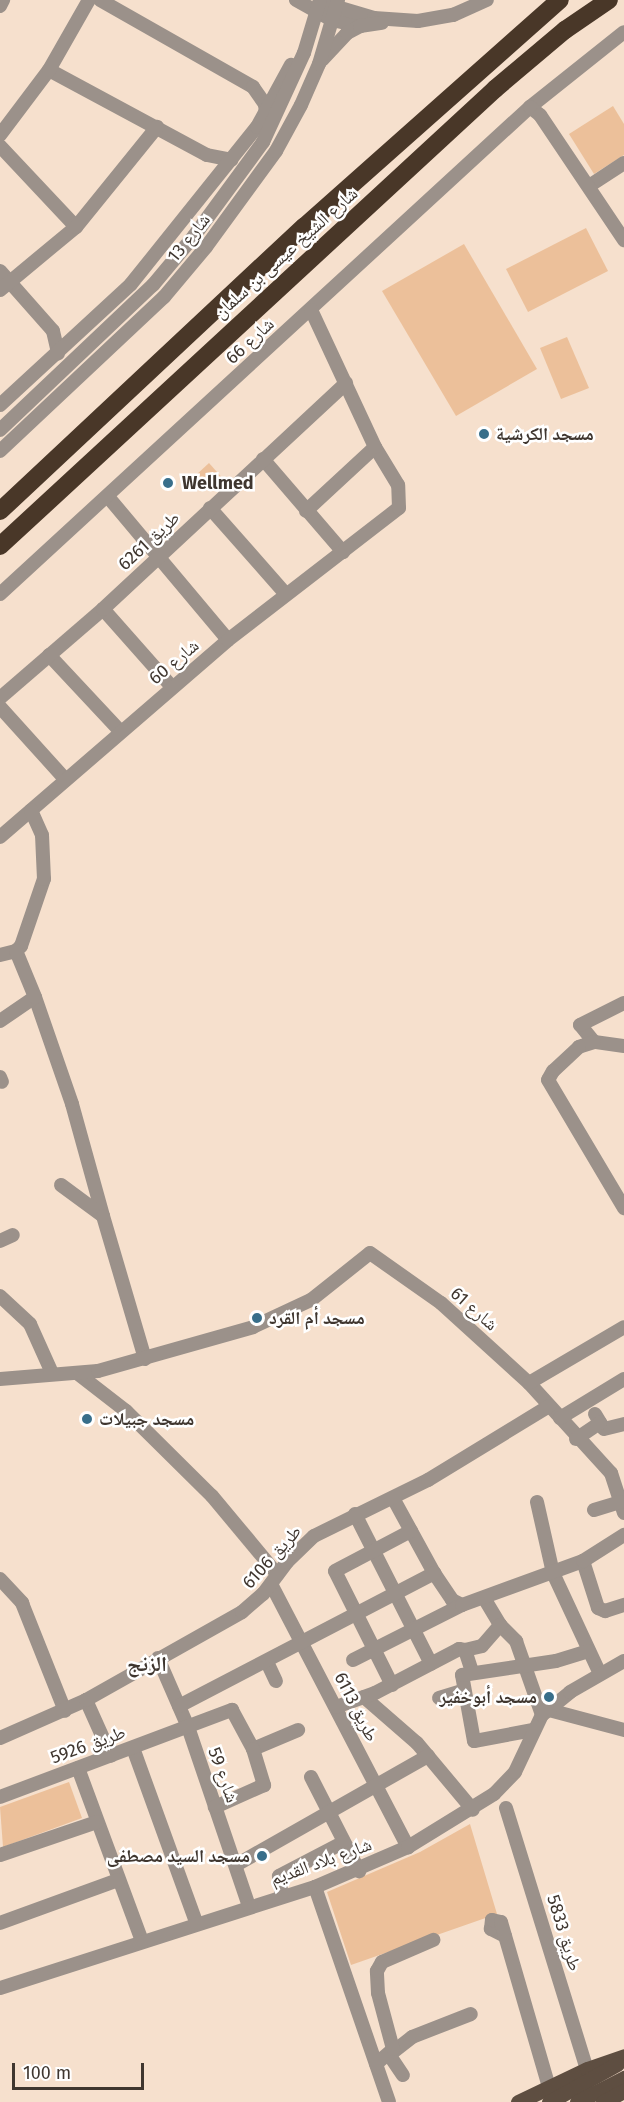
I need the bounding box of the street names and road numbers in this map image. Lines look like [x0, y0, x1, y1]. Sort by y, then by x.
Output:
street label: شارع الشيخ عيسى بن سلمان [210, 183, 362, 323]
street label: شارع 13 [163, 210, 215, 266]
street label: شارع 66 [221, 313, 279, 369]
street label: طريق 6261 [114, 507, 184, 575]
street label: شارع 60 [145, 635, 203, 689]
street label: شارع 61 [446, 1283, 502, 1335]
street label: طريق 6106 [238, 1521, 306, 1593]
street label: طريق 6113 [329, 1669, 383, 1745]
street label: طريق 5926 [48, 1722, 128, 1768]
street label: شارع 59 [203, 1744, 243, 1806]
street label: شارع بلاد القديم [267, 1834, 375, 1890]
street label: طريق 5833 [542, 1892, 586, 1974]

